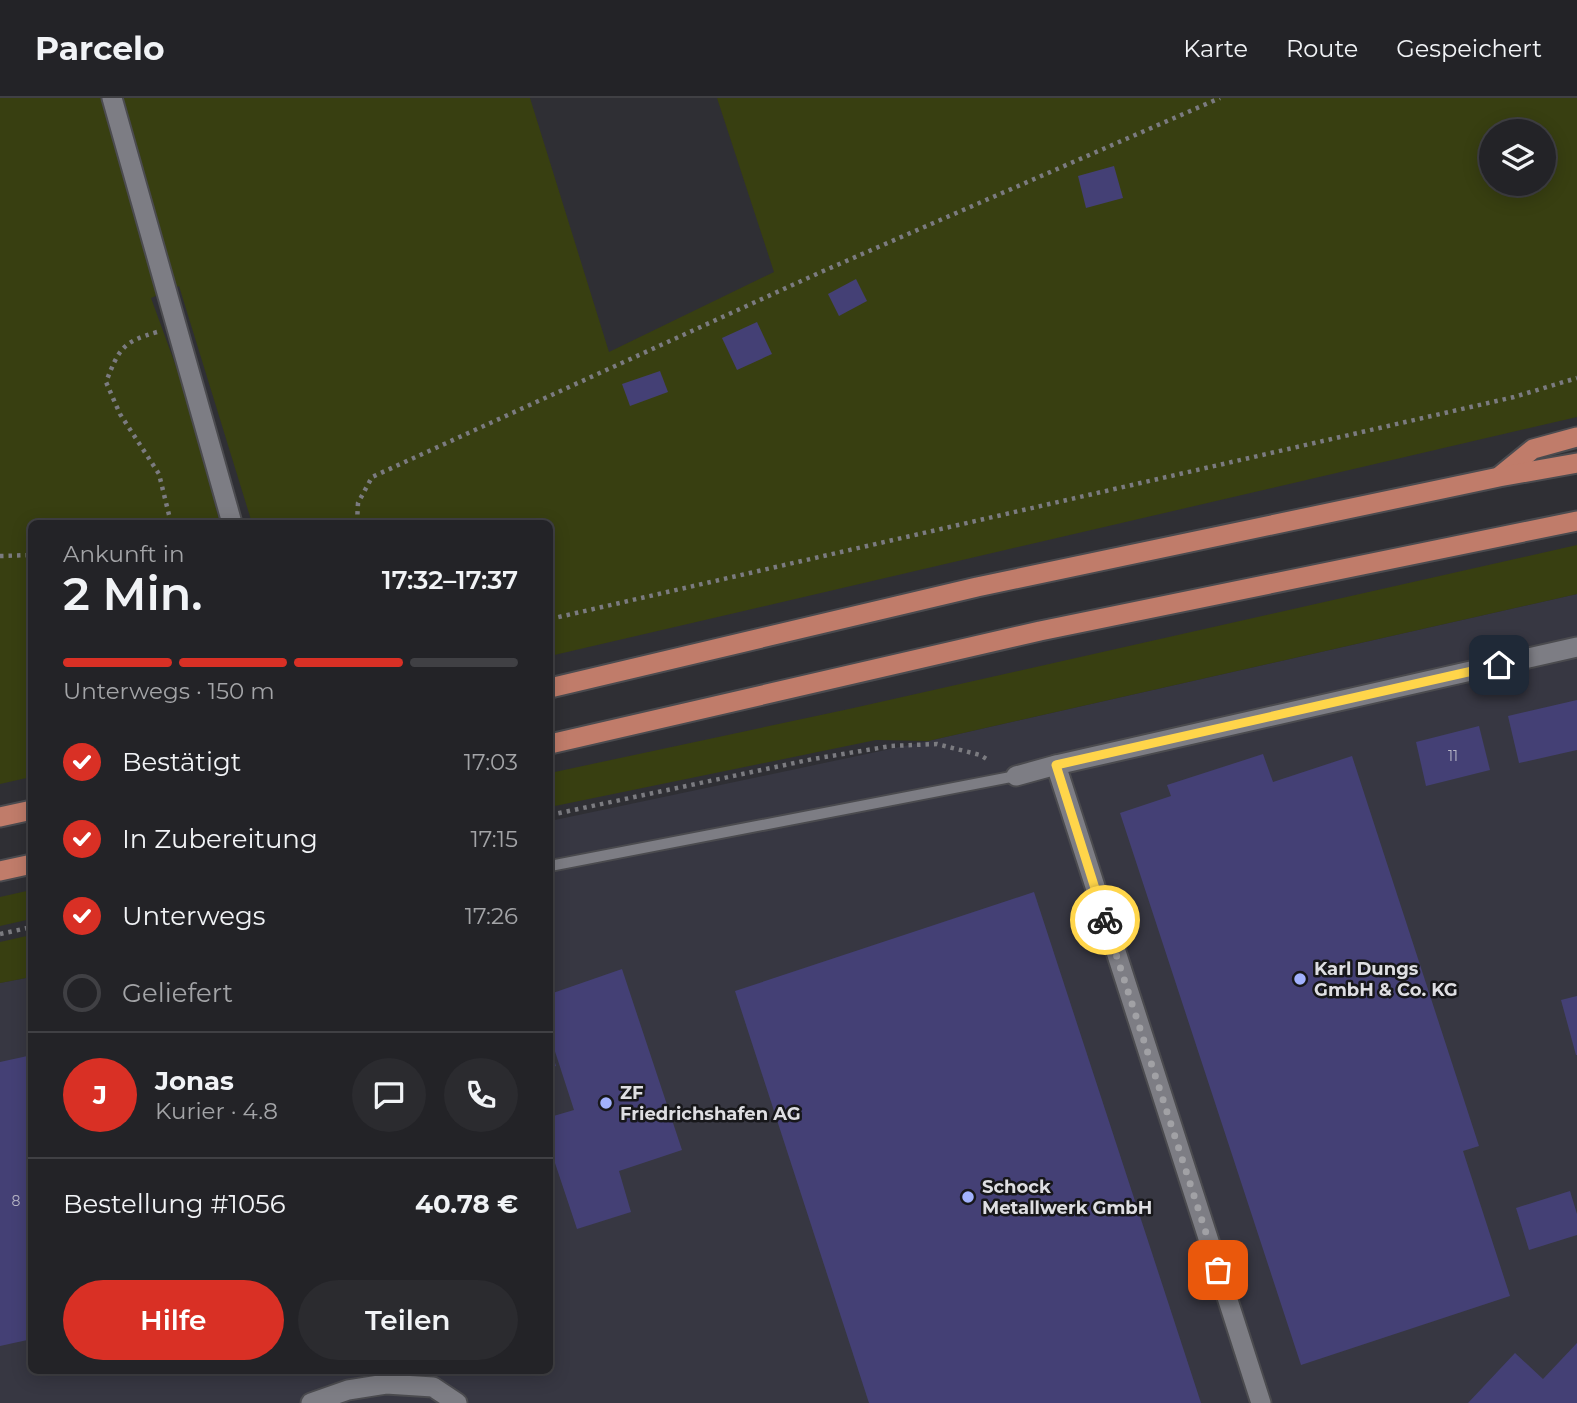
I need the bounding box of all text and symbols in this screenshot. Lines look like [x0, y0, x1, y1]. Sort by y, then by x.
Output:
text: Parcelo [35, 28, 165, 68]
text: Karte [1183, 34, 1248, 63]
text: Route [1286, 34, 1358, 63]
text: Gespeichert [1396, 34, 1542, 63]
map controls [1479, 119, 1556, 196]
button: layers [1479, 119, 1556, 196]
text: Ankunft in [63, 540, 184, 568]
text: 17:32–17:37 [382, 564, 518, 596]
text: 2 Min. [63, 565, 202, 622]
pin [1469, 635, 1529, 695]
icon: home [1480, 646, 1518, 684]
text: Unterwegs · 150 m [63, 677, 275, 705]
icon: check [63, 743, 101, 781]
text: Bestätigt [122, 746, 241, 778]
house number: 11 [1448, 747, 1458, 765]
text: 17:03 [464, 748, 518, 776]
icon: check [63, 820, 101, 858]
text: In Zubereitung [122, 823, 318, 855]
text: 17:15 [470, 825, 518, 853]
courier [1070, 885, 1140, 955]
icon: check [63, 897, 101, 935]
text: Unterwegs [122, 900, 265, 932]
icon: bike [1086, 901, 1124, 939]
text: 17:26 [465, 902, 518, 930]
place label: Karl Dungs GmbH & Co. KG [1314, 958, 1458, 1001]
marker: Karl Dungs GmbH & Co. KG [1292, 971, 1308, 987]
text: Geliefert [122, 977, 233, 1009]
button: chat [352, 1058, 426, 1132]
button: phone [444, 1058, 518, 1132]
text: Jonas [155, 1065, 234, 1097]
text: J [93, 1079, 107, 1111]
place label: ZF Friedrichshafen AG [620, 1082, 801, 1125]
marker: ZF Friedrichshafen AG [598, 1095, 614, 1111]
text: Kurier · 4.8 [155, 1097, 278, 1125]
place label: Schock Metallwerk GmbH [982, 1176, 1152, 1219]
text: Bestellung #1056 [63, 1188, 286, 1220]
text: 40.78 € [415, 1188, 518, 1220]
marker: Schock Metallwerk GmbH [960, 1189, 976, 1205]
house number: 8 [12, 1192, 21, 1210]
pin [1188, 1240, 1248, 1300]
icon: bag [1199, 1251, 1237, 1289]
button: Hilfe [63, 1280, 284, 1360]
button: Teilen [298, 1280, 518, 1360]

